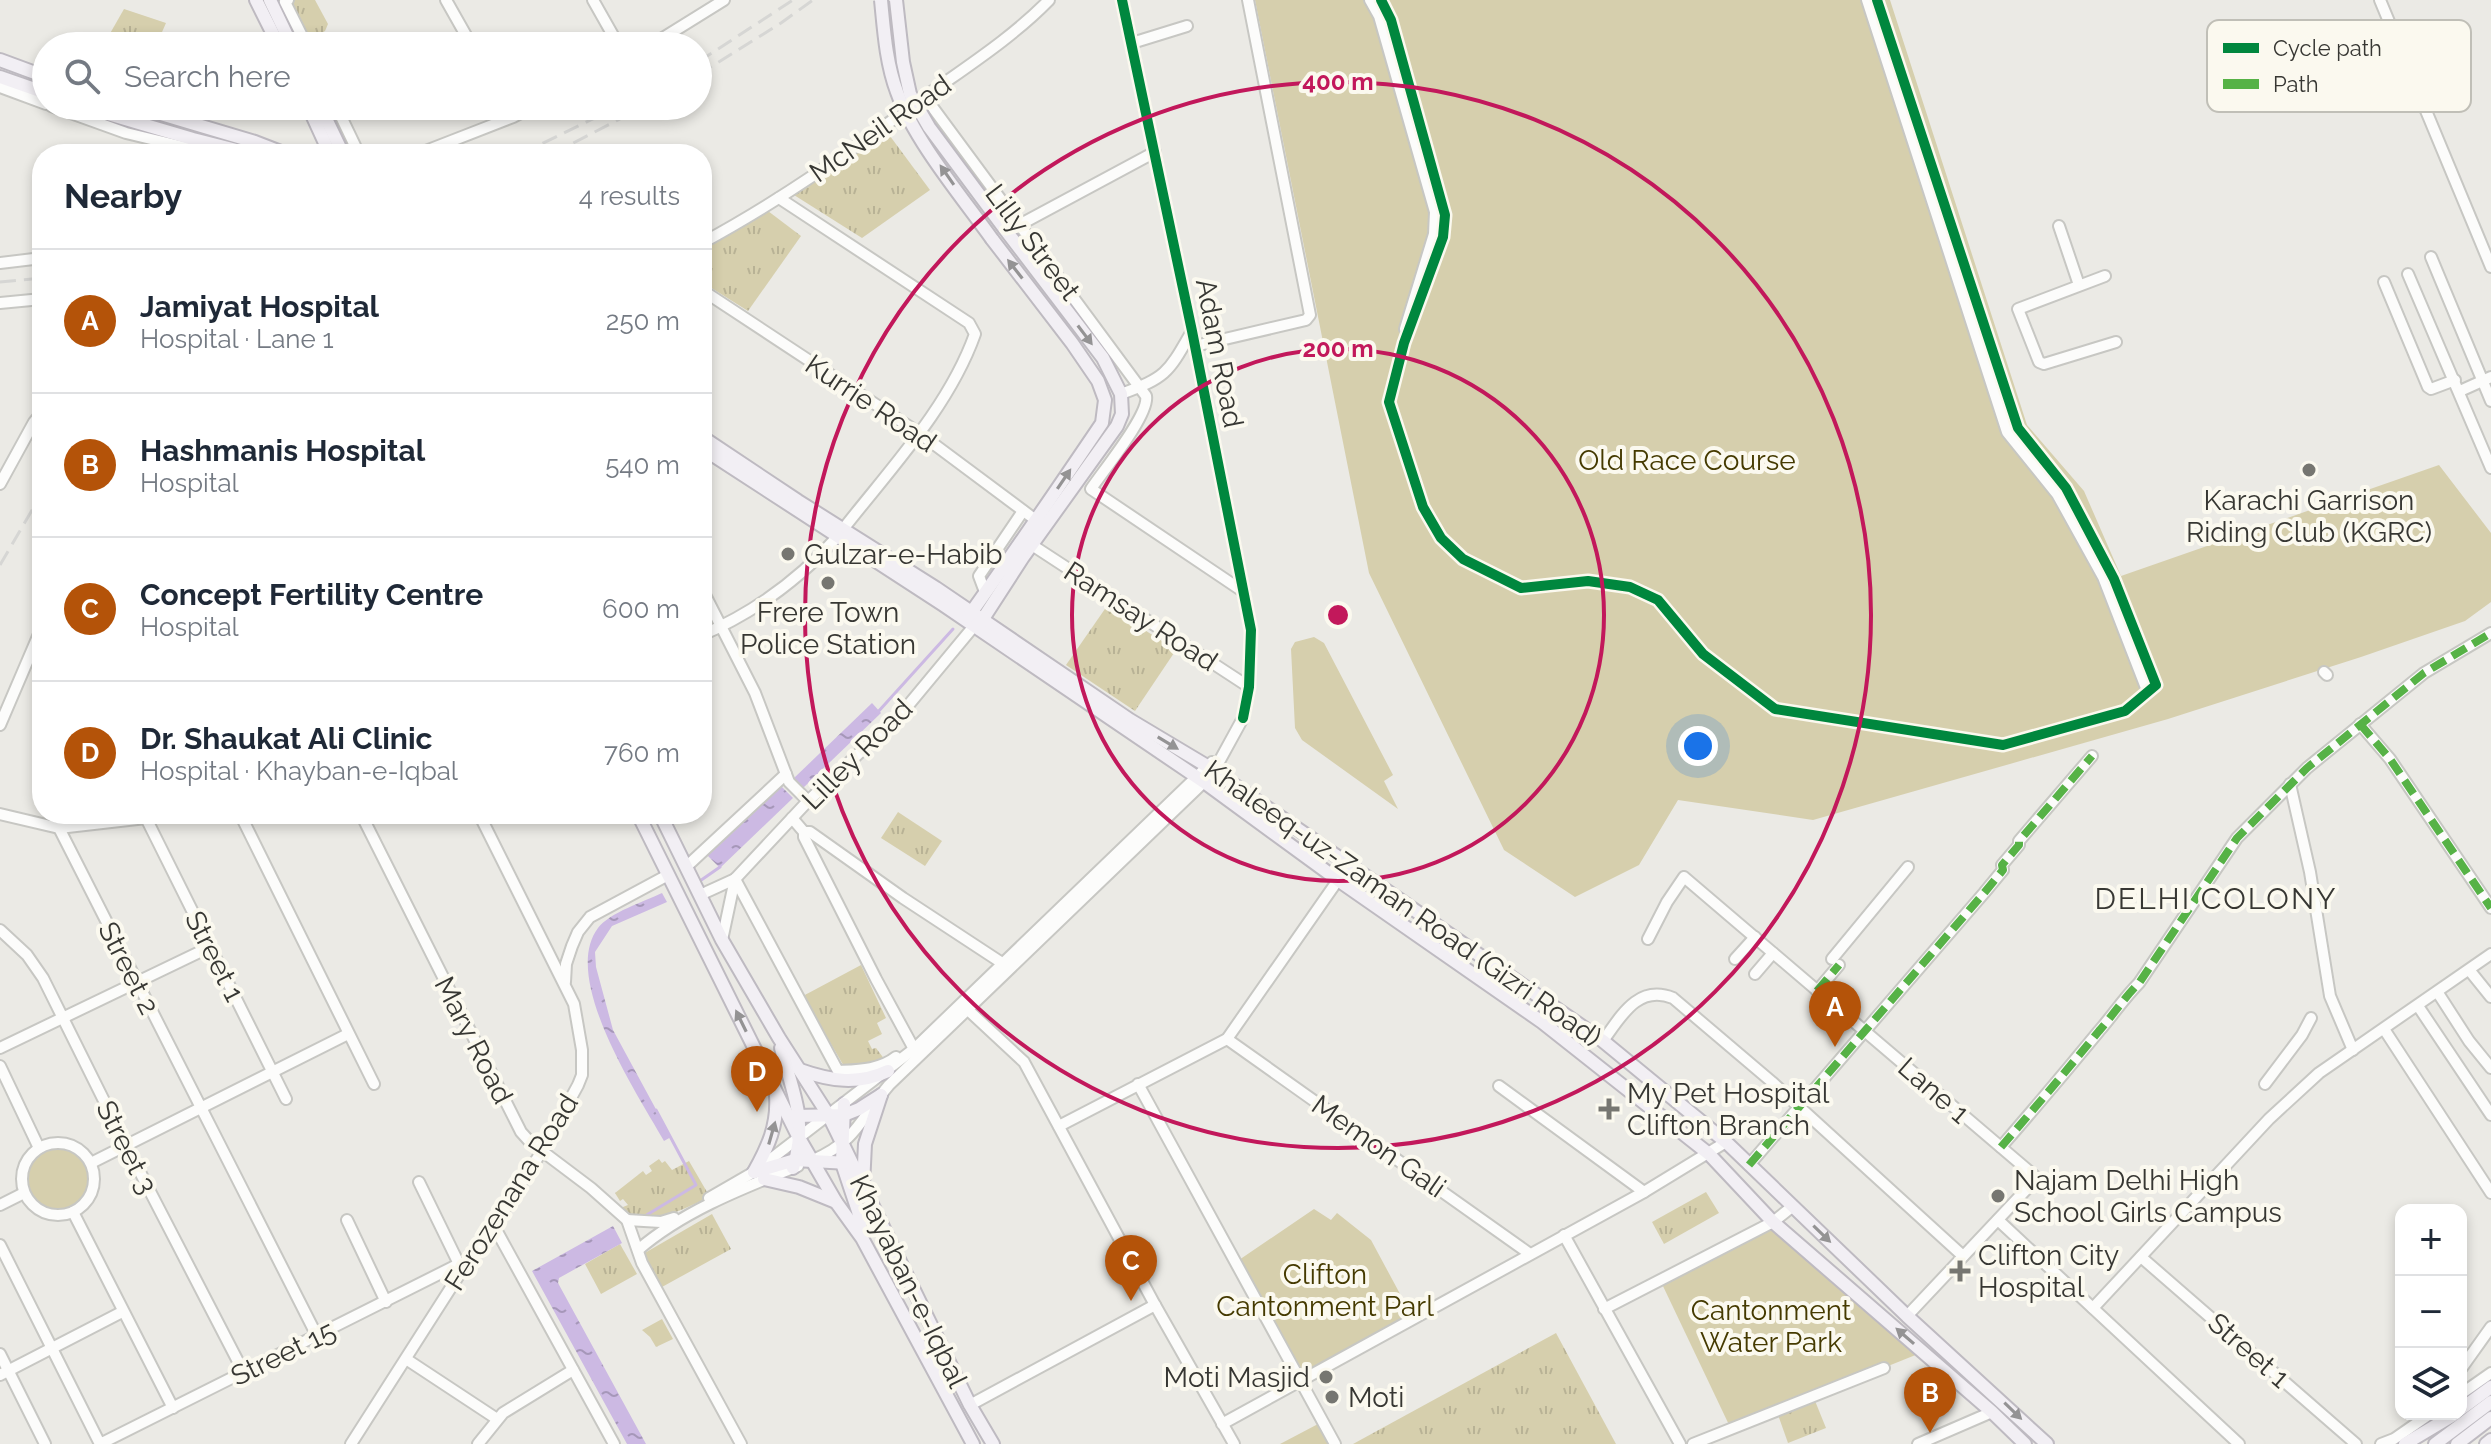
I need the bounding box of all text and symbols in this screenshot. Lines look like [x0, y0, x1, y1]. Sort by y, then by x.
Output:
legend [2207, 20, 2471, 112]
search box [32, 32, 712, 120]
text: Cycle path [2273, 35, 2382, 61]
icon: search [60, 54, 104, 98]
text: Search here [124, 59, 291, 94]
text: 400 m [1302, 67, 1374, 96]
street label: McNeil Road [803, 68, 957, 189]
text: Path [2273, 71, 2319, 97]
one-way arrow [940, 165, 955, 186]
text: Nearby [64, 176, 182, 216]
street label: Lilly Street [978, 178, 1087, 307]
text: 4 results [579, 181, 680, 211]
one-way arrow [1007, 259, 1024, 279]
street label: Adam Road [1189, 276, 1250, 430]
text: Jamiyat Hospital [140, 289, 379, 324]
text: A [81, 306, 99, 336]
text: 250 m [606, 306, 680, 336]
text: Hospital · Lane 1 [140, 324, 334, 354]
one-way arrow [1077, 325, 1093, 345]
text: 200 m [1302, 334, 1374, 363]
street label: Kurrie Road [799, 348, 942, 459]
text: Hashmanis Hospital [140, 433, 425, 468]
park label: Old Race Course [1578, 444, 1796, 477]
text: B [81, 450, 99, 480]
text: 540 m [605, 450, 680, 480]
marker: Karachi Garrison Riding Club (KGRC) [2300, 461, 2318, 479]
text: Hospital [140, 468, 239, 498]
one-way arrow [1057, 468, 1071, 490]
place label: Karachi Garrison Riding Club (KGRC) [2186, 484, 2432, 549]
place label: Gulzar-e-Habib [804, 538, 1003, 571]
marker: Gulzar-e-Habib [779, 545, 797, 563]
street label: Ramsay Road [1058, 555, 1224, 678]
marker: Frere Town Police Station [819, 574, 837, 592]
text: Concept Fertility Centre [140, 577, 483, 612]
text: C [81, 594, 99, 624]
text: 600 m [602, 594, 680, 624]
place label: Frere Town Police Station [740, 596, 916, 661]
centre of rings [1324, 601, 1352, 629]
text: Hospital [140, 612, 239, 642]
street label: Lilley Road [795, 692, 919, 816]
text: Dr. Shaukat Ali Clinic [140, 721, 433, 756]
your location [1678, 726, 1718, 766]
one-way arrow [1157, 735, 1179, 749]
text: D [81, 738, 99, 768]
text: 760 m [604, 738, 680, 768]
street label: Khaleeq-uz-Zaman Road (Gizri Road) [1198, 753, 1608, 1054]
text: Hospital · Khayban-e-Iqbal [140, 756, 458, 786]
district label: DELHI COLONY [2094, 881, 2338, 916]
street label: Street 1 [178, 906, 251, 1007]
street label: Street 2 [91, 916, 166, 1020]
street label: Mary Road [427, 971, 520, 1109]
pin: A [1809, 981, 1861, 1047]
one-way arrow [734, 1010, 748, 1033]
pin: D [731, 1046, 783, 1112]
street label: Lane 1 [1891, 1051, 1976, 1130]
place label: My Pet Hospital Clifton Branch [1627, 1077, 1830, 1142]
street label: Ferozenana Road [438, 1088, 585, 1296]
street label: Memon Gali [1305, 1088, 1452, 1205]
street label: Street 3 [89, 1095, 164, 1199]
marker: My Pet Hospital Clifton Branch [1598, 1098, 1620, 1120]
one-way arrow [766, 1120, 778, 1145]
place label: Najam Delhi High School Girls Campus [2014, 1164, 2282, 1229]
street label: Khayaban-e-Iqbal [843, 1170, 974, 1393]
marker: Najam Delhi High School Girls Campus [1989, 1187, 2007, 1205]
map controls [2395, 1204, 2467, 1420]
button: + [2395, 1204, 2467, 1276]
one-way arrow [1812, 1225, 1831, 1243]
pin: C [1105, 1235, 1157, 1301]
place label: Clifton City Hospital [1978, 1239, 2119, 1304]
park label: Clifton Cantonment Parl [1216, 1258, 1434, 1323]
marker: Clifton City Hospital [1949, 1260, 1971, 1282]
button: − [2395, 1276, 2467, 1348]
park label: Cantonment Water Park [1691, 1294, 1852, 1359]
street label: Street 1 [2201, 1306, 2296, 1395]
street label: Street 15 [226, 1314, 341, 1393]
one-way arrow [1895, 1328, 1915, 1345]
button: layers [2395, 1348, 2467, 1420]
place label: Moti Masjid [1164, 1361, 1310, 1394]
pin: B [1904, 1367, 1956, 1433]
marker: Moti Masjid [1317, 1368, 1335, 1386]
place label: Moti [1348, 1381, 1404, 1414]
marker: Moti [1323, 1388, 1341, 1406]
one-way arrow [2003, 1401, 2022, 1420]

